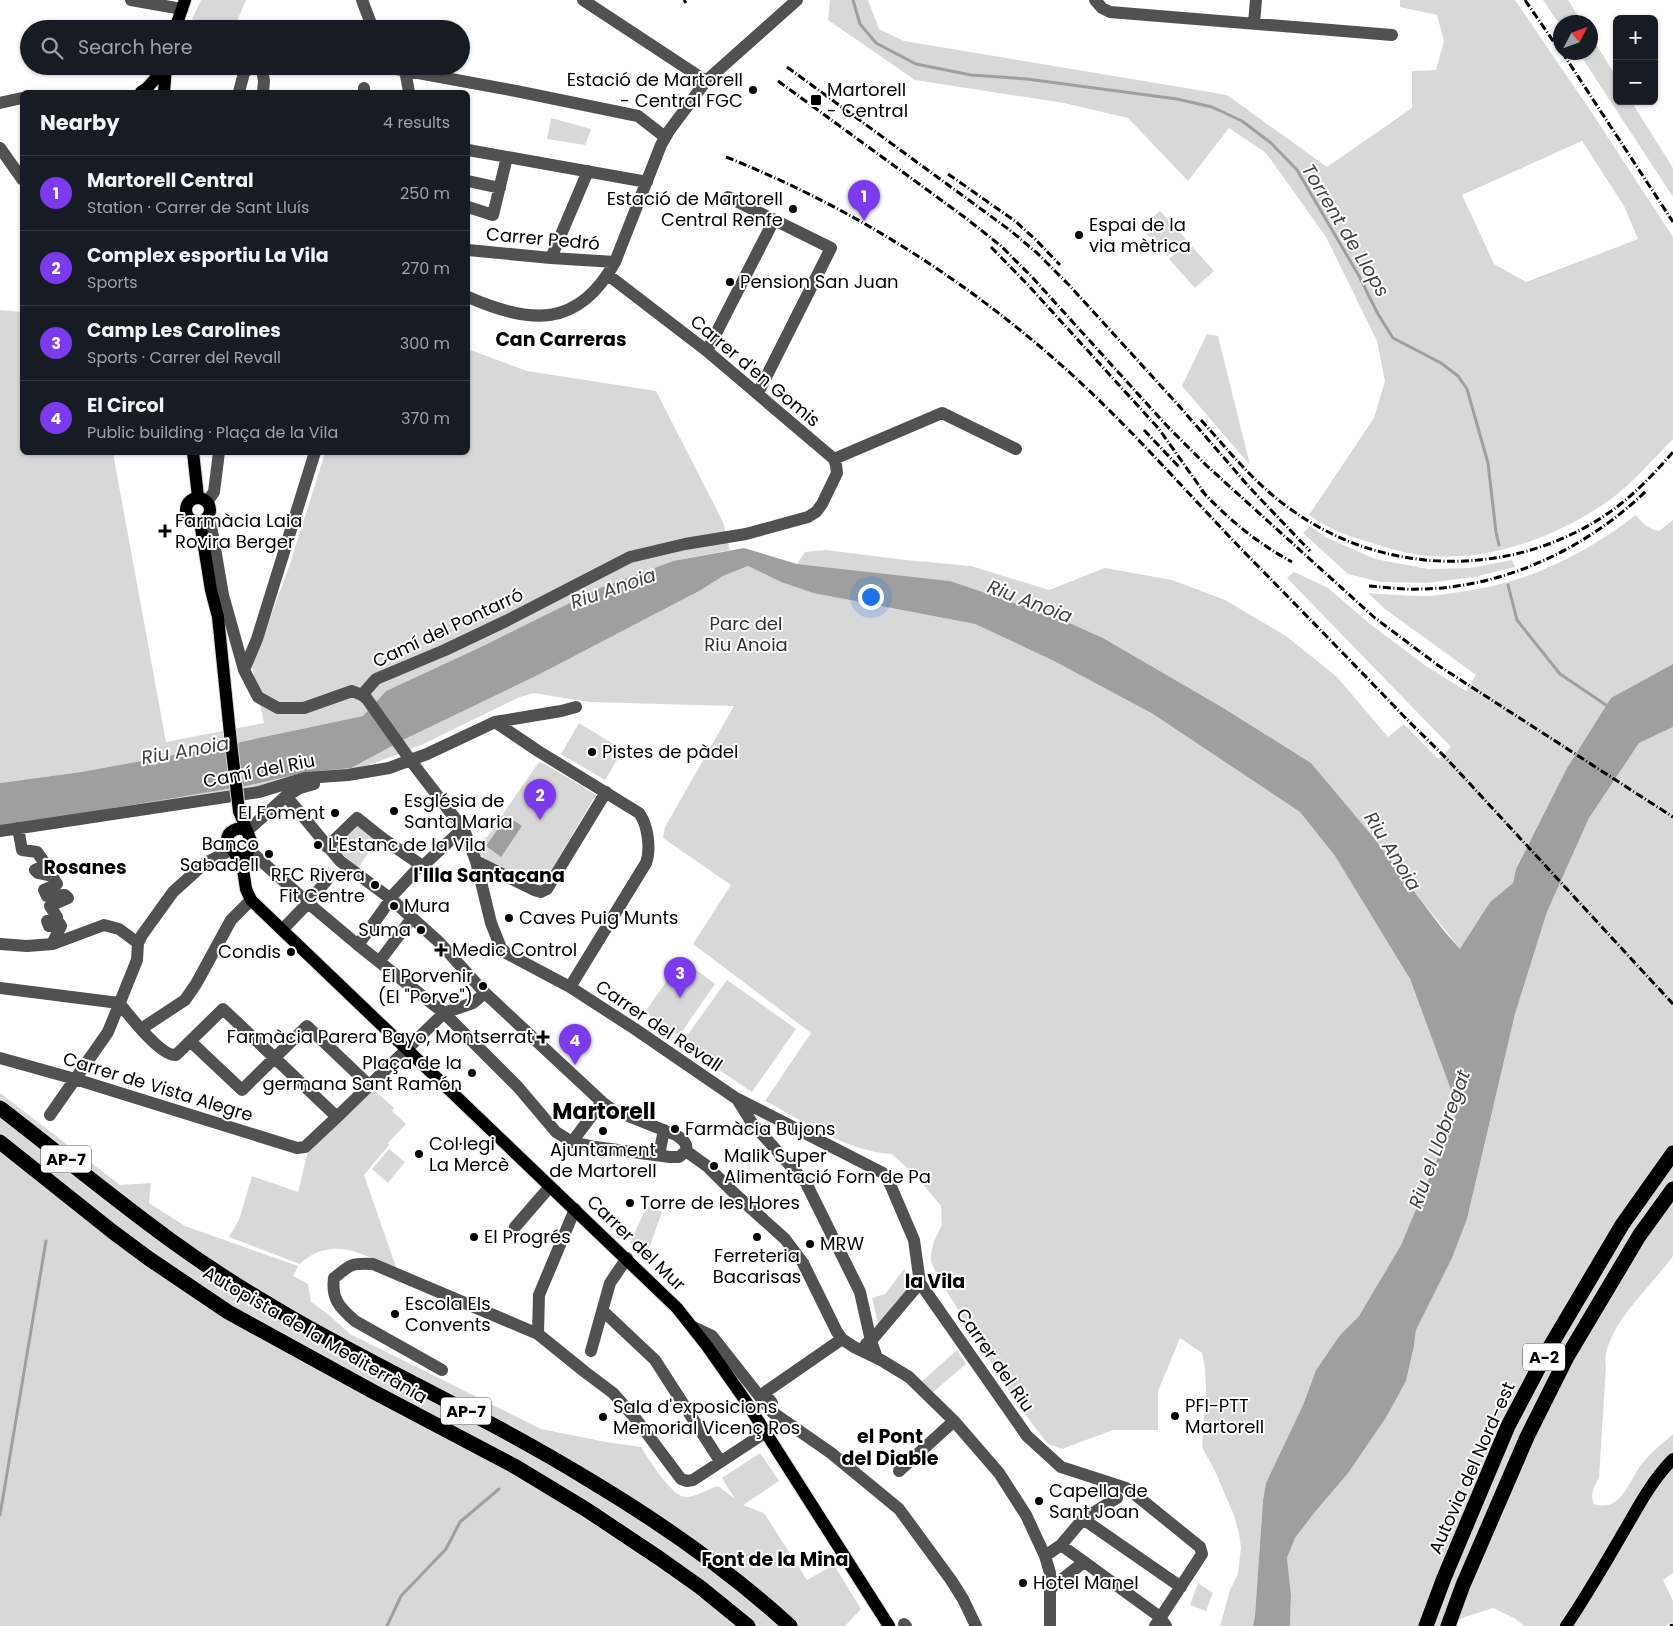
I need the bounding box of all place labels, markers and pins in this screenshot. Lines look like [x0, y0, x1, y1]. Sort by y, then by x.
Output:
place label: Estació de Martorell - Central FGC [567, 67, 743, 113]
place label: Martorell - Central [827, 77, 908, 123]
marker: Estació de Martorell - Central FGC [747, 84, 759, 96]
marker: Martorell - Central [809, 93, 823, 107]
pin: 1 [848, 180, 880, 221]
place label: Estació de Martorell Central Renfe [607, 186, 783, 232]
marker: Estació de Martorell Central Renfe [787, 203, 799, 215]
place label: Espai de la via mètrica [1089, 212, 1191, 258]
marker: Espai de la via mètrica [1073, 229, 1085, 241]
place label: Pension San Juan [740, 269, 899, 294]
marker: Pension San Juan [724, 276, 736, 288]
place label: Farmàcia Laia Rovira Berger [175, 508, 303, 554]
marker: Farmàcia Laia Rovira Berger [159, 525, 171, 537]
place label: Pistes de pàdel [602, 739, 738, 764]
marker: Pistes de pàdel [586, 746, 598, 758]
pin: 2 [524, 779, 556, 820]
place label: Església de Santa Maria [404, 788, 513, 834]
place label: El Foment [238, 800, 325, 825]
marker: Església de Santa Maria [388, 805, 400, 817]
marker: El Foment [329, 807, 341, 819]
place label: Banco Sabadell [180, 831, 259, 877]
place label: L'Estanc de la Vila [328, 832, 486, 857]
marker: L'Estanc de la Vila [312, 839, 324, 851]
marker: Banco Sabadell [263, 848, 275, 860]
place label: RFC Rivera Fit Centre [271, 862, 365, 908]
marker: RFC Rivera Fit Centre [369, 879, 381, 891]
place label: Mura [404, 893, 450, 918]
marker: Mura [388, 900, 400, 912]
place label: Caves Puig Munts [519, 905, 678, 930]
marker: Caves Puig Munts [503, 912, 515, 924]
place label: Suma [358, 917, 411, 942]
marker: Suma [415, 924, 427, 936]
place label: Medic Control [452, 937, 577, 962]
place label: Condis [218, 939, 281, 964]
marker: Medic Control [434, 943, 448, 957]
marker: Condis [285, 946, 297, 958]
pin: 3 [664, 957, 696, 998]
place label: El Porvenir (El "Porve") [378, 963, 473, 1009]
marker: El Porvenir (El "Porve") [477, 980, 489, 992]
place label: Farmàcia Parera Bayo, Montserrat [227, 1024, 533, 1049]
pin: 4 [559, 1024, 591, 1065]
marker: Farmàcia Parera Bayo, Montserrat [537, 1031, 549, 1043]
place label: Plaça de la germana Sant Ramón [262, 1050, 462, 1096]
marker: Plaça de la germana Sant Ramón [466, 1067, 478, 1079]
place label: Farmàcia Bujons [685, 1116, 835, 1141]
marker: Farmàcia Bujons [669, 1123, 681, 1135]
marker: Ajuntament de Martorell [597, 1125, 609, 1137]
place label: Col·legi La Mercè [429, 1131, 509, 1177]
place label: Ajuntament de Martorell [549, 1137, 657, 1183]
place label: Malik Super Alimentació Forn de Pa [724, 1143, 931, 1189]
marker: Col·legi La Mercè [413, 1148, 425, 1160]
marker: Malik Super Alimentació Forn de Pa [708, 1160, 720, 1172]
place label: Torre de les Hores [640, 1190, 800, 1215]
marker: Torre de les Hores [624, 1197, 636, 1209]
place label: El Progrés [484, 1224, 571, 1249]
marker: El Progrés [468, 1231, 480, 1243]
marker: Ferreteria Bacarisas [751, 1231, 763, 1243]
place label: MRW [820, 1231, 864, 1256]
marker: MRW [804, 1238, 816, 1250]
place label: Ferreteria Bacarisas [713, 1243, 801, 1289]
place label: Escola Els Convents [405, 1291, 491, 1337]
marker: Escola Els Convents [389, 1308, 401, 1320]
place label: PFI-PTT Martorell [1185, 1393, 1264, 1439]
place label: Sala d'exposicions Memorial Vicenç Ros [613, 1394, 800, 1440]
marker: PFI-PTT Martorell [1169, 1410, 1181, 1422]
marker: Sala d'exposicions Memorial Vicenç Ros [597, 1411, 609, 1423]
place label: Capella de Sant Joan [1049, 1478, 1148, 1524]
marker: Capella de Sant Joan [1033, 1495, 1045, 1507]
place label: Hotel Manel [1033, 1570, 1139, 1595]
marker: Hotel Manel [1017, 1577, 1029, 1589]

